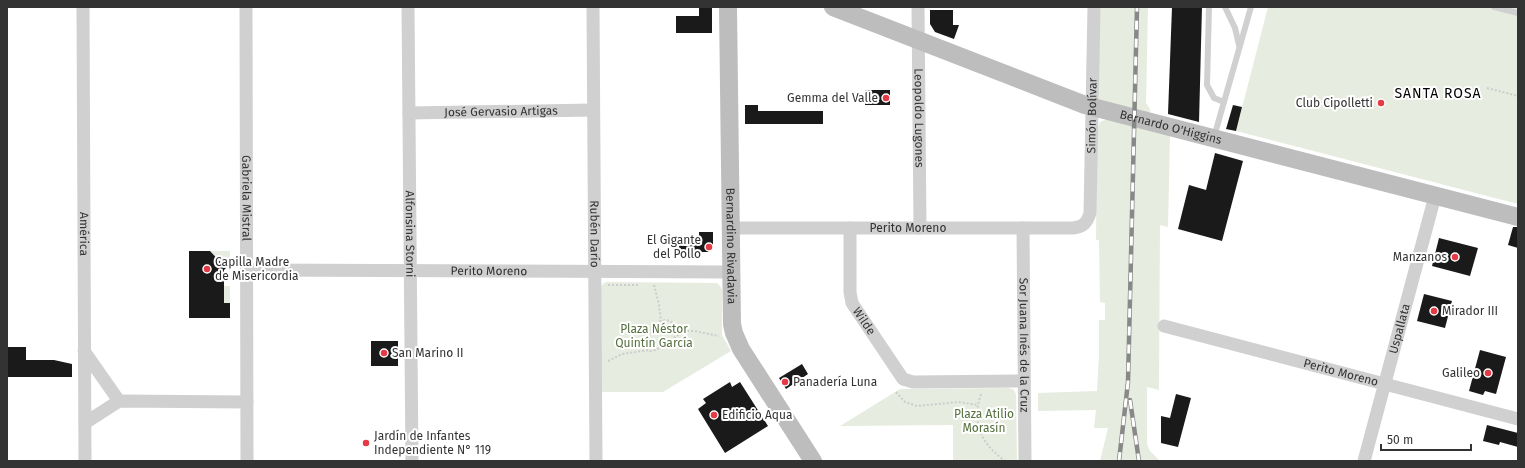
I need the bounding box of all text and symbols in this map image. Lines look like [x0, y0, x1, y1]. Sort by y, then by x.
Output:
street label: Leopoldo Lugones [912, 68, 926, 168]
street label: Simón Bolívar [1084, 77, 1100, 153]
district label: SANTA ROSA [1394, 85, 1482, 102]
place label: Gemma del Valle [787, 91, 878, 105]
marker: Gemma del Valle [881, 93, 891, 103]
place label: Club Cipolletti [1296, 96, 1373, 110]
marker: Club Cipolletti [1376, 98, 1386, 108]
street label: José Gervasio Artigas [444, 104, 558, 119]
street label: Bernardo O'Higgins [1118, 107, 1224, 147]
street label: Gabriela Mistral [239, 155, 254, 241]
street label: Bernardino Rivadavia [723, 188, 739, 304]
street label: Alfonsina Storni [403, 190, 417, 278]
street label: Rubén Darío [587, 200, 602, 268]
street label: América [77, 212, 91, 256]
street label: Perito Moreno [870, 221, 946, 235]
place label: El Gigante del Pollo [647, 233, 701, 261]
marker: El Gigante del Pollo [704, 242, 714, 252]
place label: Manzanos [1393, 250, 1447, 264]
marker: Manzanos [1450, 252, 1460, 262]
place label: Capilla Madre de Misericordia [215, 255, 299, 283]
marker: Capilla Madre de Misericordia [202, 264, 212, 274]
street label: Perito Moreno [451, 264, 527, 278]
street label: Sor Juana Inés de la Cruz [1016, 278, 1032, 412]
street label: Uspallata [1386, 302, 1413, 355]
place label: Mirador III [1442, 304, 1498, 318]
street label: Wilde [850, 305, 878, 338]
marker: Mirador III [1429, 306, 1439, 316]
park label: Plaza Néstor Quintín García [615, 322, 693, 350]
place label: San Marino II [392, 346, 463, 360]
marker: San Marino II [379, 348, 389, 358]
street label: Perito Moreno [1302, 356, 1380, 389]
place label: Galileo [1442, 366, 1480, 380]
marker: Galileo [1483, 368, 1493, 378]
place label: Panadería Luna [793, 375, 877, 389]
marker: Panadería Luna [780, 377, 790, 387]
park label: Plaza Atilio Morasín [954, 407, 1014, 435]
place label: Edificio Aqua [722, 408, 793, 422]
marker: Edificio Aqua [709, 410, 719, 420]
scale bar [1381, 426, 1471, 452]
place label: Jardín de Infantes Independiente N° 119 [374, 429, 491, 457]
text: 50 m [1387, 433, 1413, 447]
marker: Jardín de Infantes Independiente N° 119 [361, 438, 371, 448]

